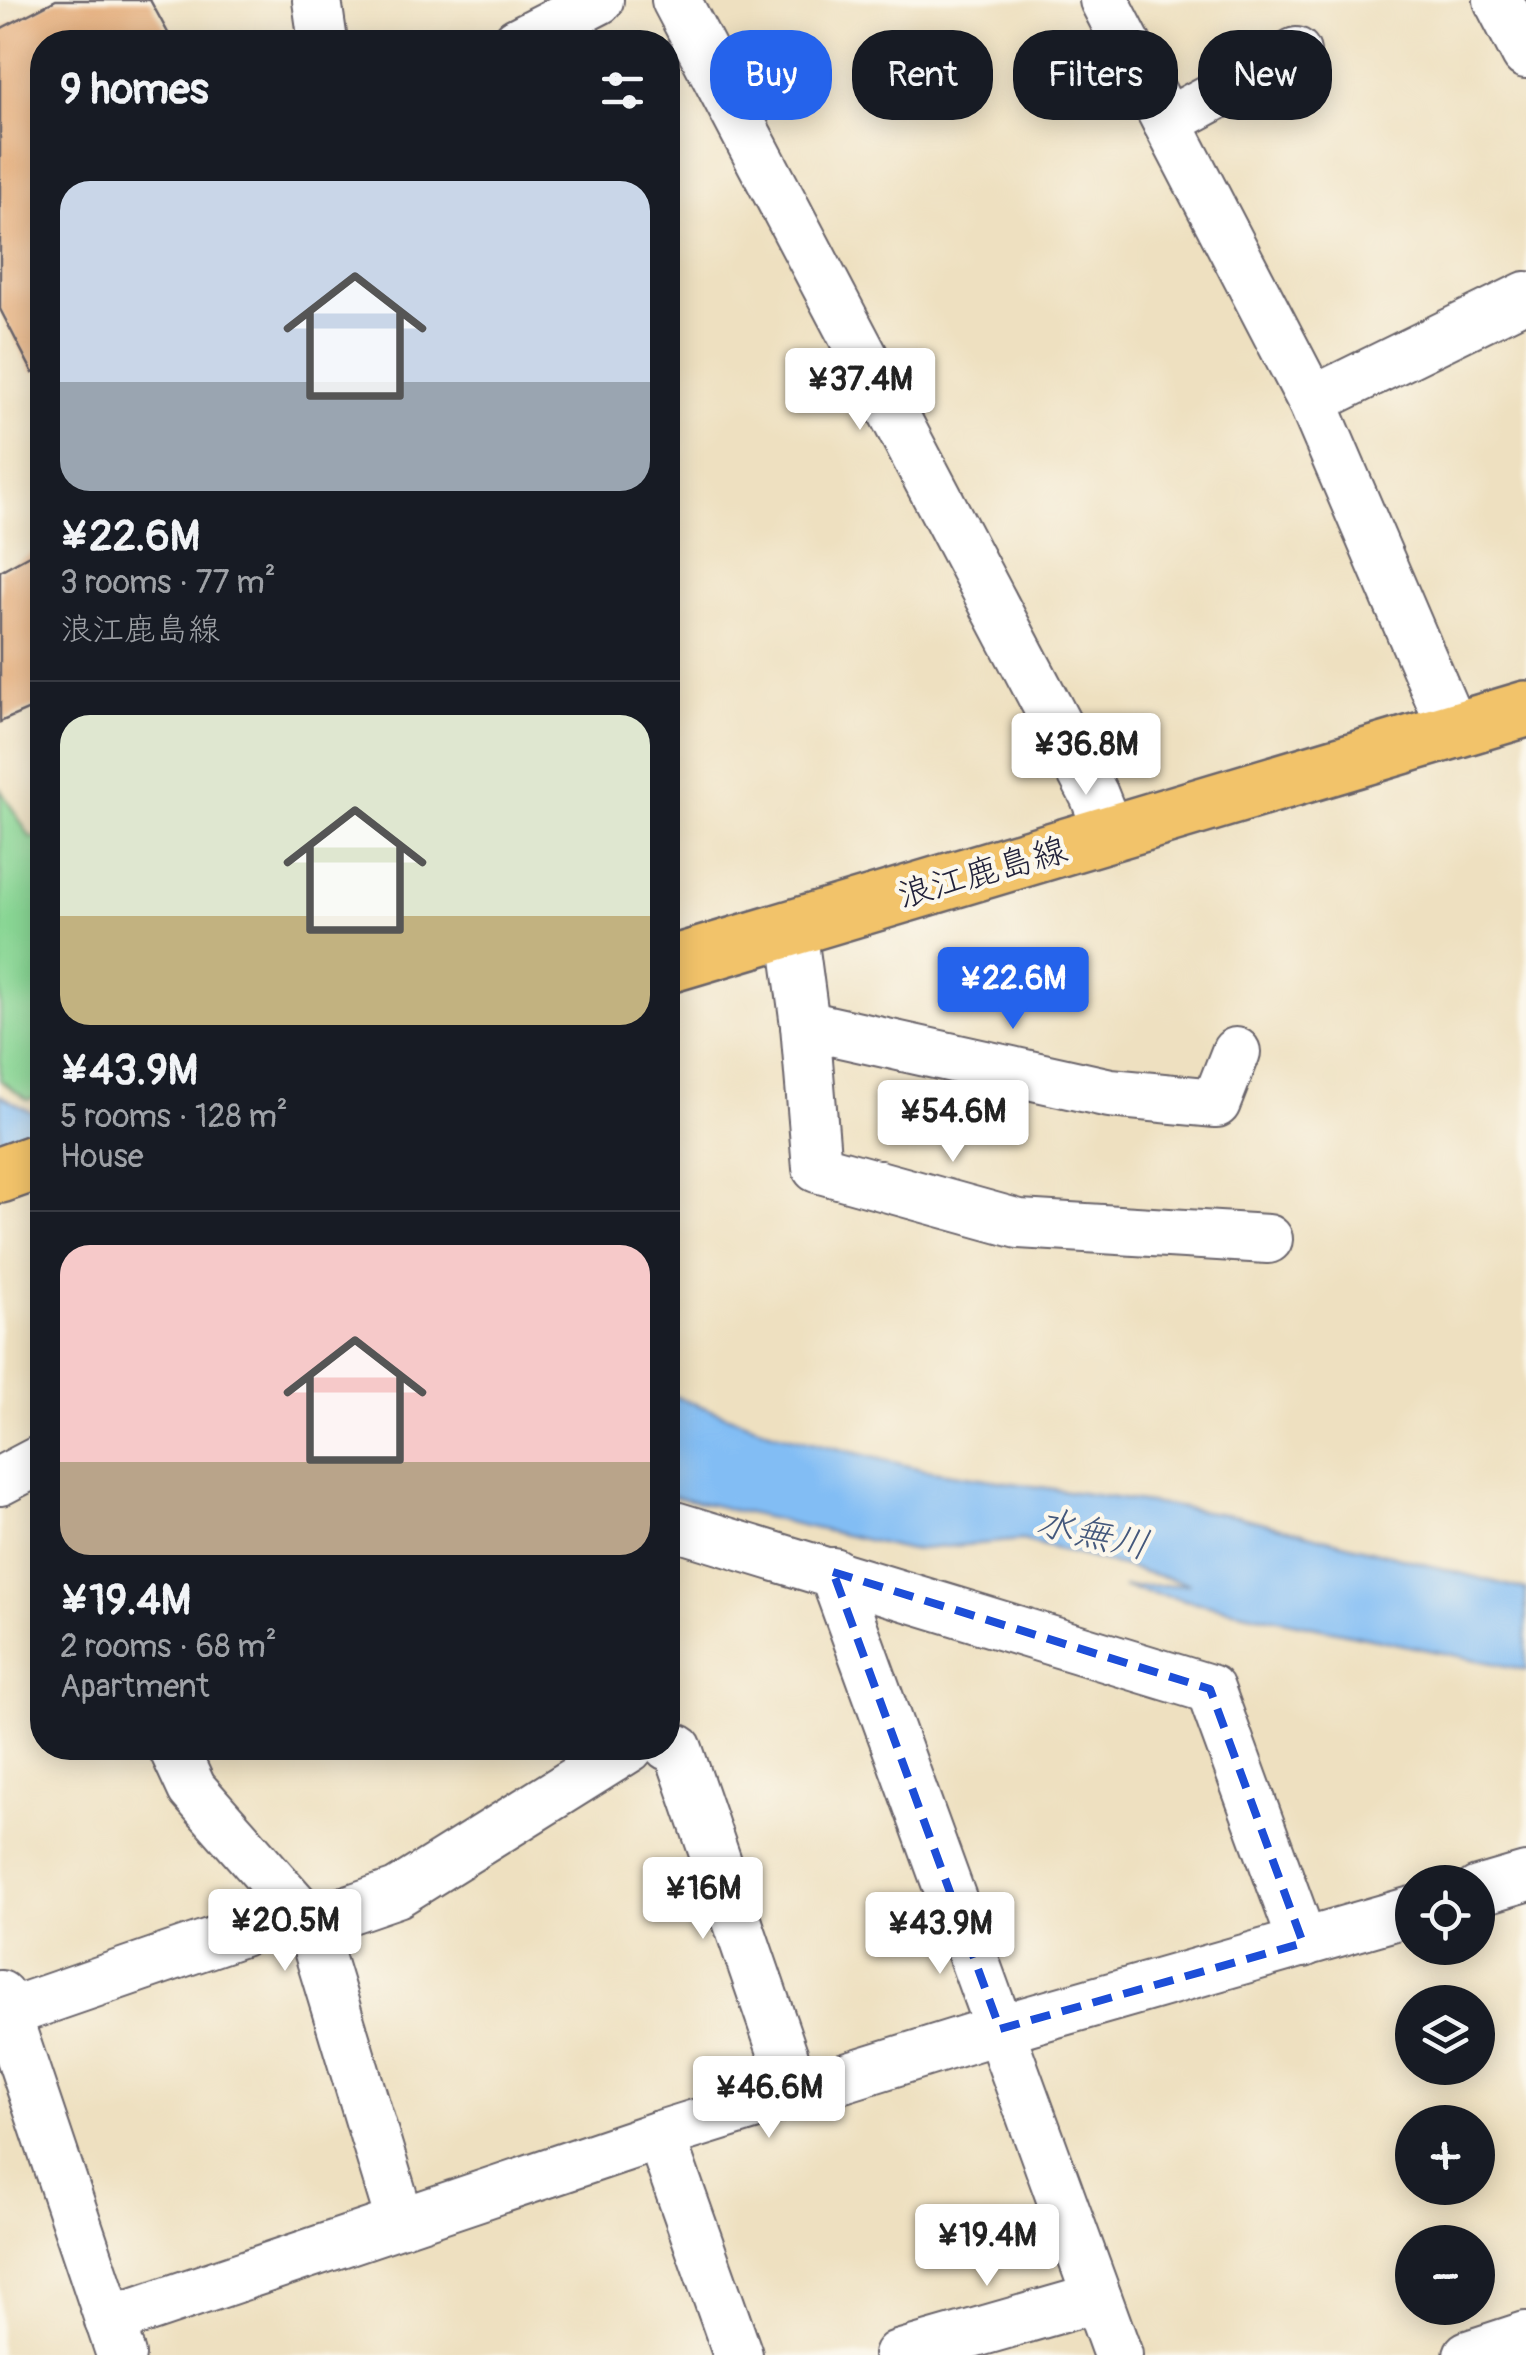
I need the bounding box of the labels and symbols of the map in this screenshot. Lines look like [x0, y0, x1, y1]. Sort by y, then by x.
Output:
pin: ¥37.4M [779, 348, 941, 433]
pin: ¥36.8M [1005, 713, 1167, 798]
street label: 浪江鹿島線 [892, 828, 1072, 918]
pin: ¥22.6M [932, 947, 1094, 1032]
pin: ¥54.6M [872, 1080, 1034, 1165]
water label: 水無川 [1032, 1498, 1154, 1570]
pin: ¥16M [644, 1857, 762, 1942]
pin: ¥20.5M [204, 1889, 366, 1974]
pin: ¥43.9M [859, 1892, 1021, 1977]
pin: ¥46.6M [688, 2056, 850, 2141]
pin: ¥19.4M [906, 2204, 1068, 2289]

